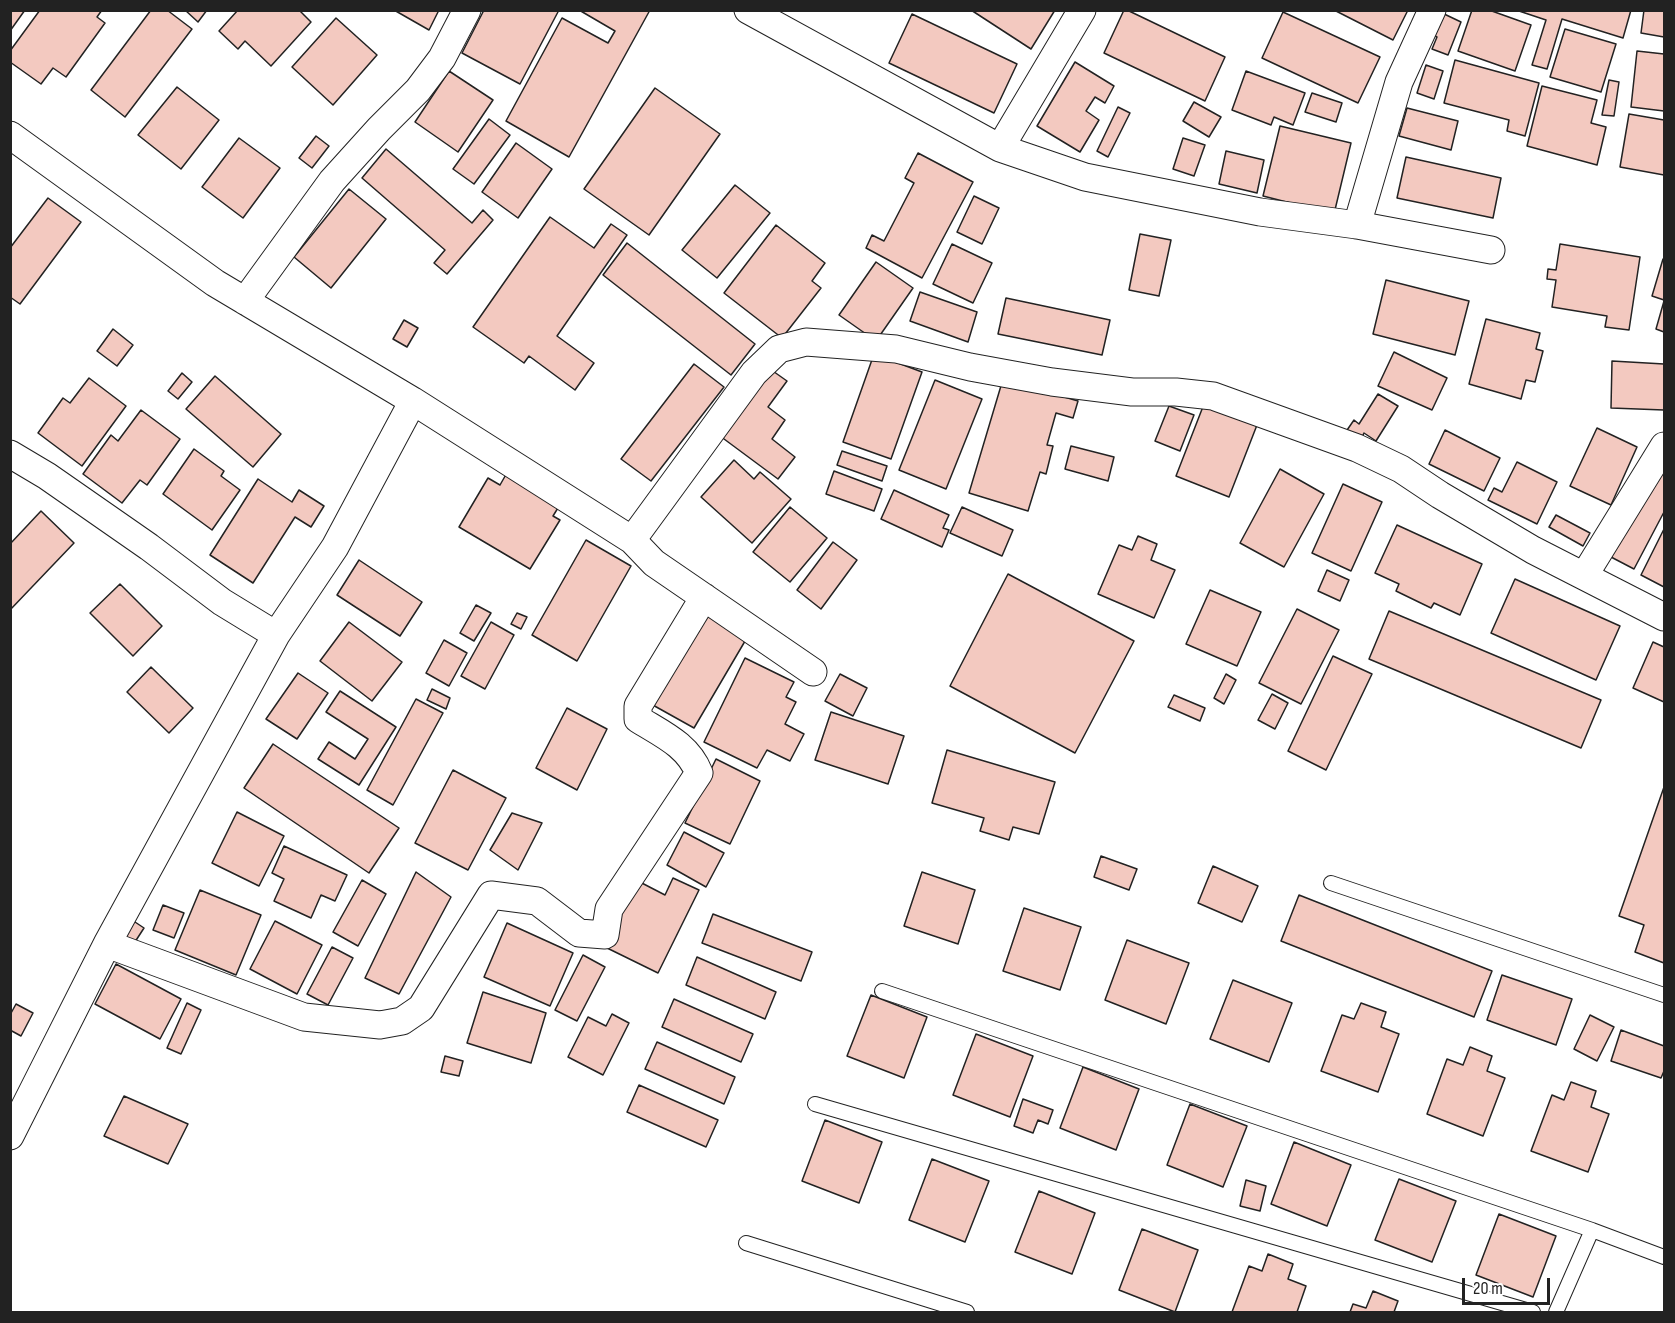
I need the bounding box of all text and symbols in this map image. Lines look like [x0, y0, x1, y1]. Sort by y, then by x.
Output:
scale bar [1465, 1266, 1554, 1304]
text: 20 m [1473, 1278, 1503, 1299]

